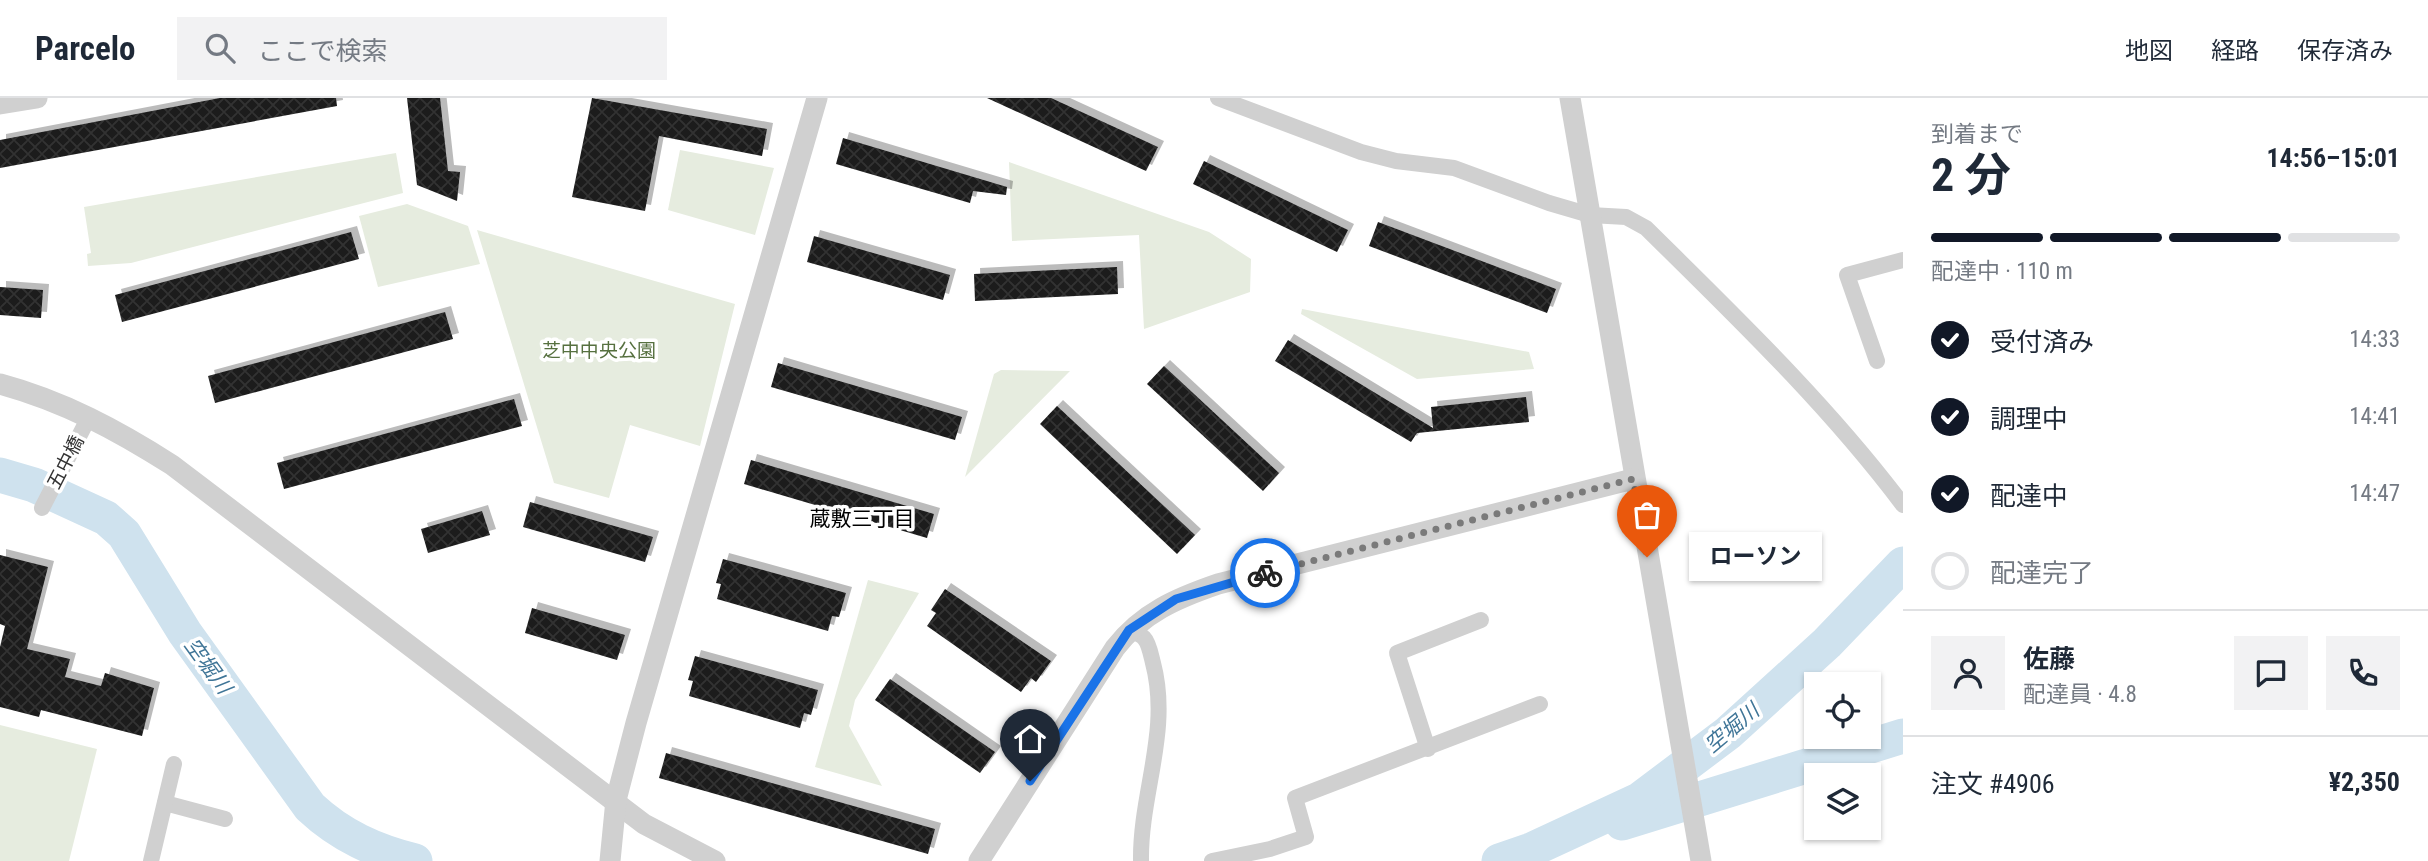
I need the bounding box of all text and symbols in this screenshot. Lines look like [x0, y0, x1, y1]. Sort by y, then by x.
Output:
search box [177, 17, 667, 80]
text: Parcelo [35, 29, 135, 68]
icon: search [201, 29, 239, 67]
text: ここで検索 [257, 36, 387, 66]
text: 地図 [2125, 37, 2173, 65]
text: 経路 [2211, 37, 2259, 65]
text: 保存済み [2297, 37, 2393, 65]
text: 到着まで [1931, 121, 2023, 148]
text: 14:56–15:01 [2266, 143, 2400, 173]
text: 2 分 [1931, 148, 2011, 202]
text: 配達中 · 110 m [1931, 258, 2073, 285]
icon: check [1931, 321, 1969, 359]
text: 14:33 [2349, 326, 2400, 353]
text: 受付済み [1990, 327, 2094, 357]
park label: 芝中中央公園 [542, 339, 656, 362]
icon: check [1931, 398, 1969, 436]
text: 14:41 [2349, 403, 2400, 430]
text: 調理中 [1990, 404, 2068, 434]
street label: 五中橋 [42, 432, 89, 493]
icon: check [1931, 475, 1969, 513]
text: 14:47 [2349, 480, 2400, 507]
text: 配達中 [1990, 481, 2068, 511]
pin [1617, 485, 1677, 557]
icon: bag [1628, 496, 1666, 534]
district label: 蔵敷三丁目 [810, 507, 915, 531]
callout: ローソン [1689, 532, 1822, 582]
courier [1230, 538, 1300, 608]
text: ローソン [1710, 543, 1802, 570]
icon: bike [1246, 554, 1284, 592]
text: 配達完了 [1990, 558, 2094, 588]
water label: 空堀川 [180, 633, 237, 700]
button: person [1931, 636, 2005, 710]
button: chat [2234, 636, 2308, 710]
button: phone [2326, 636, 2400, 710]
text: 佐藤 [2023, 644, 2075, 674]
map controls [1804, 672, 1881, 840]
button: locate [1804, 672, 1881, 749]
text: 配達員 · 4.8 [2023, 681, 2137, 708]
water label: 空堀川 [1700, 697, 1765, 757]
pin [1000, 709, 1060, 781]
icon: home [1011, 720, 1049, 758]
button: layers [1804, 763, 1881, 840]
text: ¥2,350 [2329, 767, 2400, 797]
text: 注文 #4906 [1931, 769, 2055, 799]

